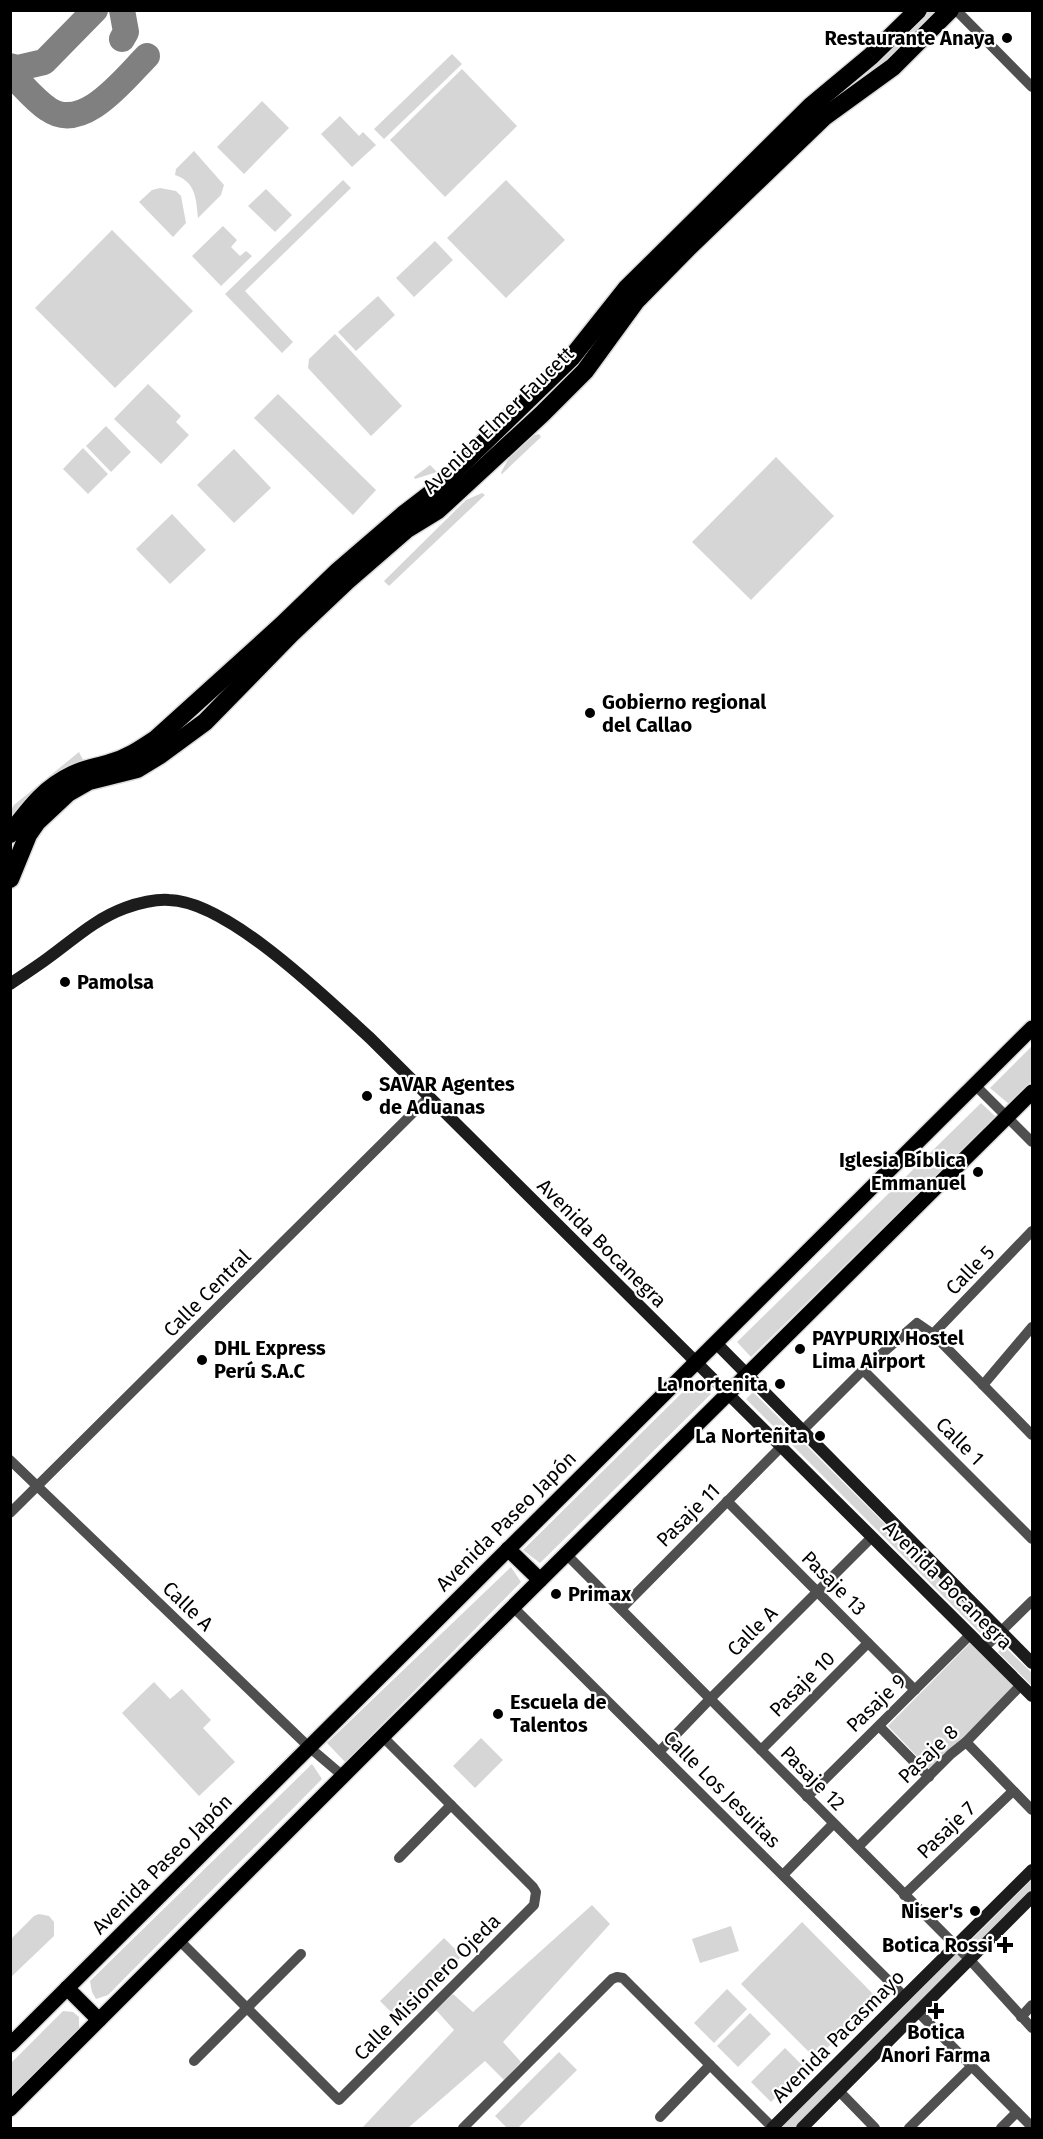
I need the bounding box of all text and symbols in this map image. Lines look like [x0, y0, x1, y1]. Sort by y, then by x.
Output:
place label: Restaurante Anaya [825, 26, 995, 50]
marker: Restaurante Anaya [1000, 31, 1014, 45]
street label: Avenida Elmer Faucett [417, 341, 579, 498]
place label: Gobierno regional del Callao [602, 690, 766, 737]
marker: Gobierno regional del Callao [583, 706, 597, 720]
place label: Pamolsa [77, 970, 154, 994]
marker: Pamolsa [58, 975, 72, 989]
place label: SAVAR Agentes de Aduanas [379, 1072, 515, 1119]
marker: SAVAR Agentes de Aduanas [360, 1089, 374, 1103]
place label: Iglesia Bíblica Emmanuel [839, 1148, 966, 1195]
marker: Iglesia Bíblica Emmanuel [971, 1165, 985, 1179]
street label: Avenida Bocanegra [532, 1173, 672, 1313]
street label: Calle 5 [941, 1240, 999, 1300]
street label: Calle Central [158, 1244, 256, 1342]
place label: PAYPURIX Hostel Lima Airport [812, 1326, 964, 1373]
place label: DHL Express Perú S.A.C [214, 1336, 326, 1383]
marker: PAYPURIX Hostel Lima Airport [793, 1342, 807, 1356]
marker: DHL Express Perú S.A.C [195, 1353, 209, 1367]
place label: La nortenita [657, 1372, 768, 1396]
marker: La nortenita [773, 1377, 787, 1391]
street label: Calle 1 [931, 1412, 989, 1470]
place label: La Norteñita [695, 1424, 808, 1448]
marker: La Norteñita [813, 1429, 827, 1443]
street label: Avenida Paseo Japón [431, 1446, 581, 1596]
street label: Pasaje 11 [651, 1478, 725, 1552]
street label: Avenida Bocanegra [878, 1515, 1018, 1655]
street label: Pasaje 13 [797, 1546, 871, 1620]
street label: Calle A [158, 1576, 219, 1636]
place label: Primax [568, 1582, 632, 1606]
marker: Primax [549, 1587, 563, 1601]
street label: Calle A [722, 1601, 782, 1661]
street label: Pasaje 10 [764, 1646, 840, 1722]
street label: Pasaje 9 [841, 1669, 911, 1737]
place label: Escuela de Talentos [510, 1690, 607, 1737]
marker: Escuela de Talentos [491, 1707, 505, 1721]
street label: Pasaje 8 [893, 1720, 963, 1788]
street label: Calle Los Jesuitas [658, 1725, 786, 1853]
street label: Pasaje 12 [776, 1741, 850, 1815]
street label: Avenida Paseo Japón [87, 1789, 237, 1939]
street label: Pasaje 7 [912, 1796, 980, 1864]
place label: Niser's [901, 1899, 963, 1923]
marker: Niser's [968, 1904, 982, 1918]
street label: Calle Misionero Ojeda [349, 1909, 505, 2065]
place label: Botica Rossi [882, 1933, 993, 1957]
marker: Botica Rossi [998, 1938, 1012, 1952]
street label: Avenida Pacasmayo [767, 1965, 909, 2107]
marker: Botica Anori Farma [929, 2004, 943, 2018]
place label: Botica Anori Farma [881, 2020, 990, 2067]

